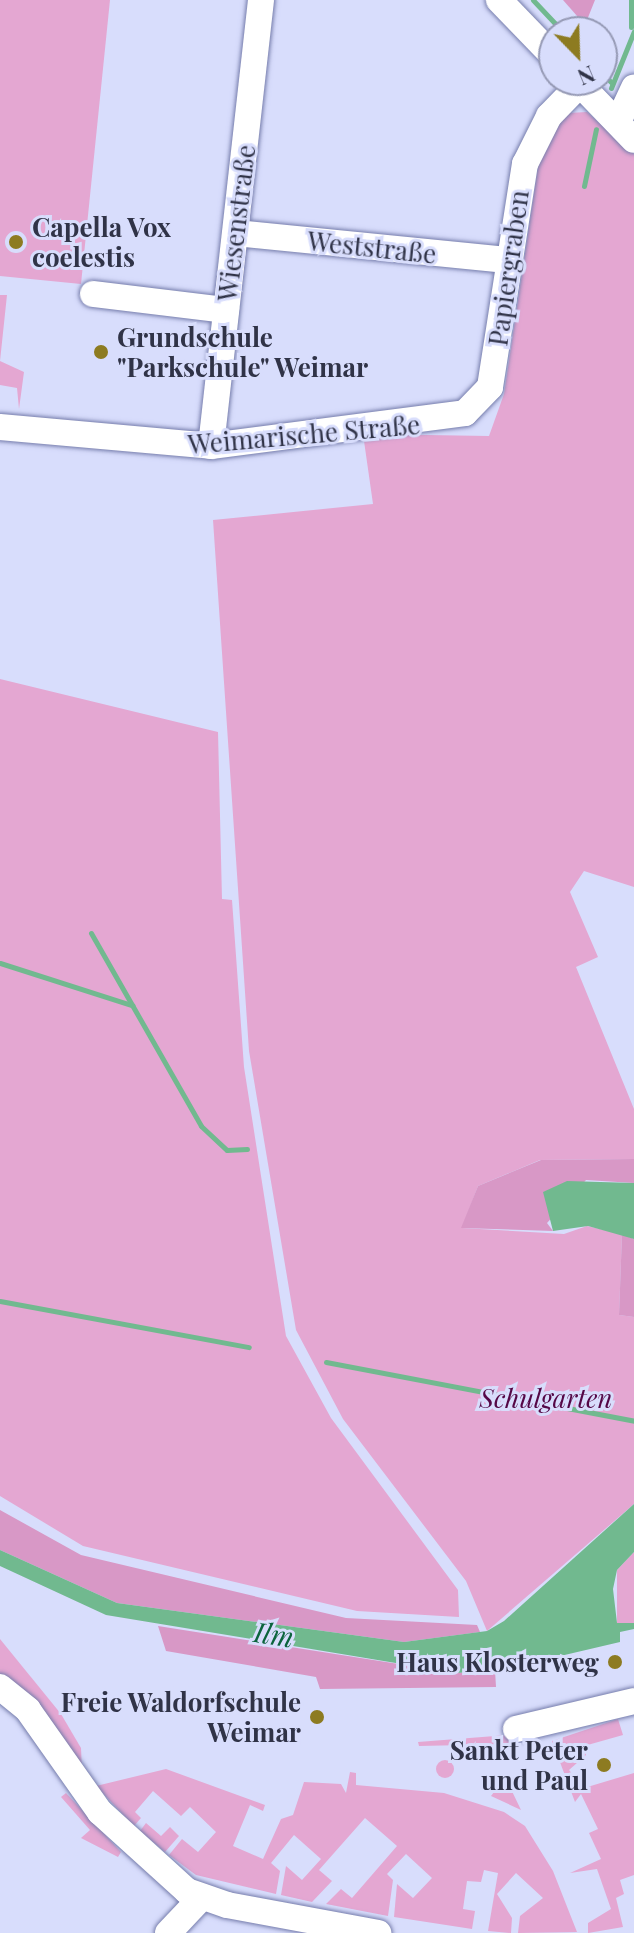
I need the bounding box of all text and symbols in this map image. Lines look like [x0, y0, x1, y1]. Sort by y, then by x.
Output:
north arrow [538, 16, 618, 96]
text: N [573, 59, 600, 93]
street label: Wiesenstraße [211, 143, 261, 303]
street label: Papiergraben [482, 188, 534, 348]
place label: Capella Vox coelestis [32, 211, 172, 272]
street label: Weststraße [306, 225, 438, 269]
marker: Capella Vox coelestis [7, 233, 25, 251]
place label: Grundschule "Parkschule" Weimar [117, 321, 370, 382]
marker: Grundschule "Parkschule" Weimar [92, 343, 110, 361]
street label: Weimarische Straße [187, 408, 421, 460]
park label: Schulgarten [480, 1382, 612, 1414]
water label: Ilm [252, 1614, 296, 1654]
place label: Haus Klosterweg [396, 1646, 599, 1678]
marker: Haus Klosterweg [606, 1653, 624, 1671]
place label: Freie Waldorfschule Weimar [60, 1686, 301, 1748]
marker: Freie Waldorfschule Weimar [308, 1708, 326, 1726]
place label: Sankt Peter und Paul [449, 1734, 588, 1796]
marker: Sankt Peter und Paul [595, 1756, 613, 1774]

